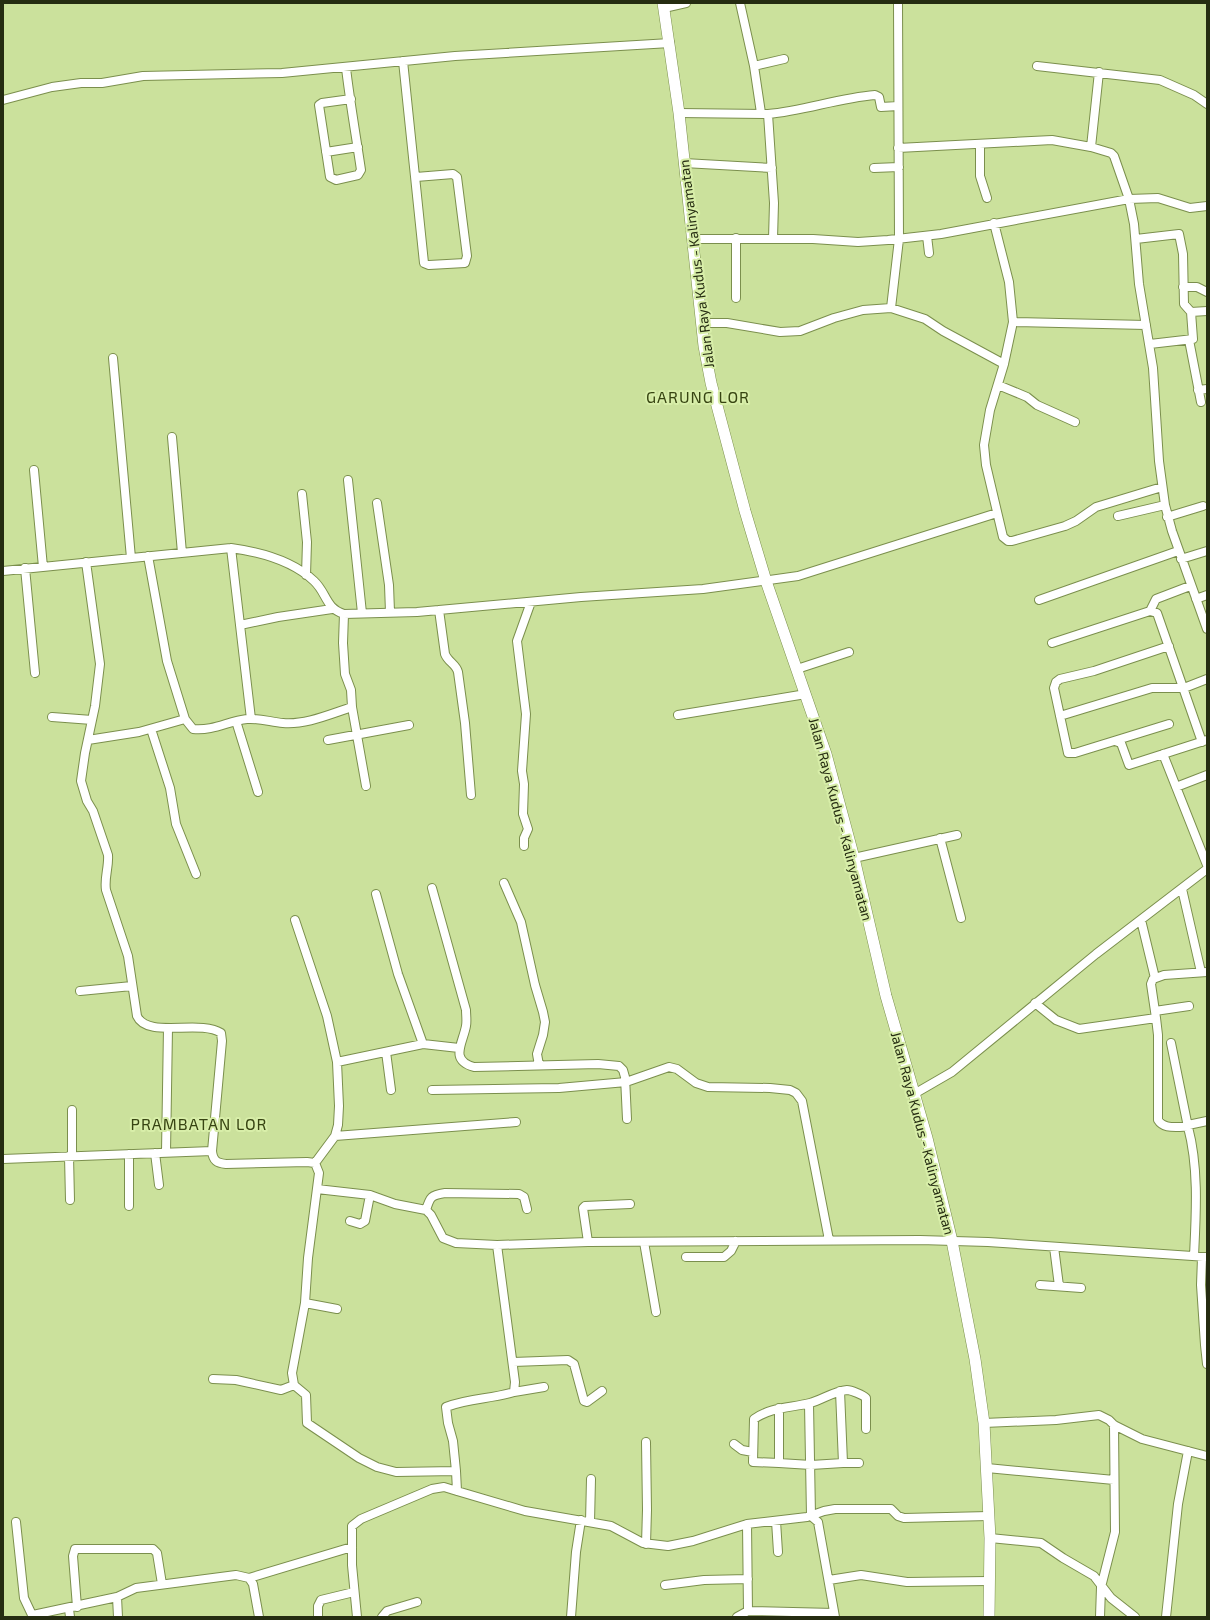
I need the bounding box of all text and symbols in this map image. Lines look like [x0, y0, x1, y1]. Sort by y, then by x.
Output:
street label: Jalan Raya Kudus - Kalinyamatan [675, 159, 717, 369]
district label: GARUNG LOR [646, 387, 750, 406]
street label: Jalan Raya Kudus - Kalinyamatan [806, 716, 876, 922]
street label: Jalan Raya Kudus - Kalinyamatan [888, 1030, 958, 1236]
district label: PRAMBATAN LOR [131, 1114, 267, 1133]

